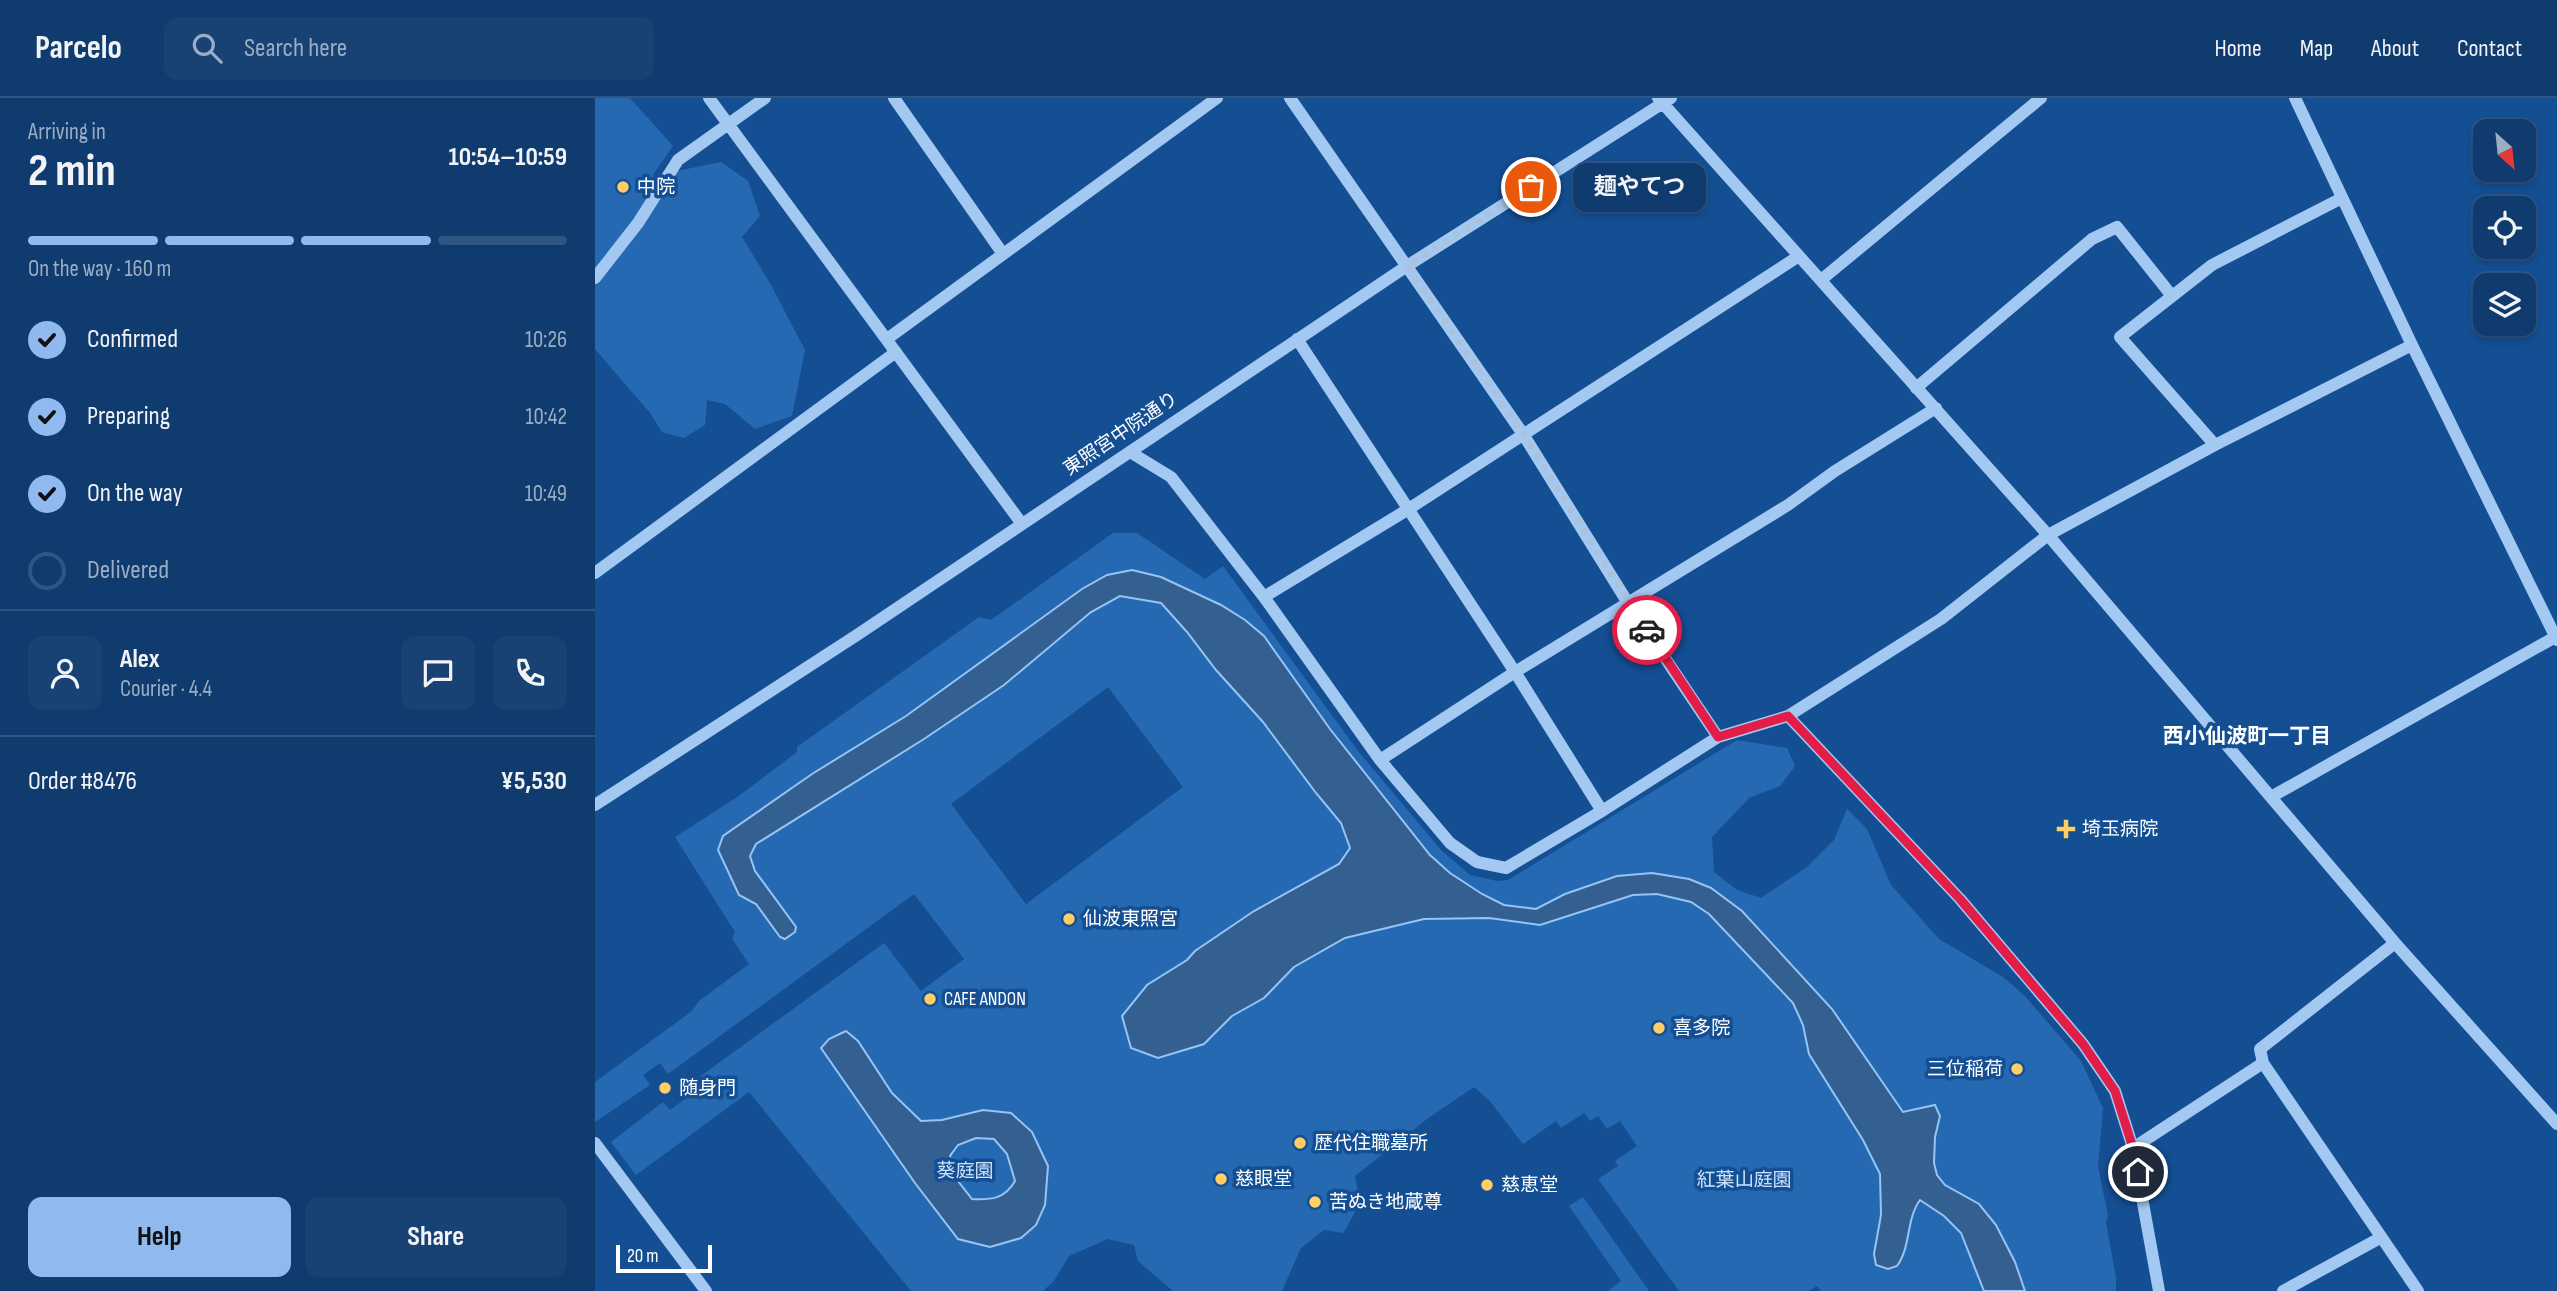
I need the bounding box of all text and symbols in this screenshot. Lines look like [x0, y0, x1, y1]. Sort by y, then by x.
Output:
search box [164, 17, 654, 80]
text: Parcelo [35, 28, 122, 68]
icon: search [188, 29, 226, 67]
text: Search here [244, 33, 347, 64]
text: Home [2214, 34, 2262, 63]
text: Map [2300, 34, 2333, 63]
text: About [2371, 34, 2419, 63]
text: Contact [2457, 34, 2522, 63]
text: Arriving in [28, 118, 106, 146]
north arrow [2473, 119, 2536, 182]
map controls [2473, 119, 2536, 336]
text: 10:54–10:59 [449, 142, 567, 173]
text: 2 min [28, 144, 116, 199]
pin [1501, 157, 1561, 217]
callout: 麺やてつ [1573, 162, 1706, 212]
icon: bag [1512, 168, 1550, 206]
text: 麺やてつ [1594, 173, 1685, 201]
place label: 中院 [637, 176, 675, 199]
marker: 中院 [615, 179, 631, 195]
button: locate [2473, 196, 2536, 259]
text: On the way · 160 m [28, 255, 171, 283]
button: layers [2473, 273, 2536, 336]
icon: check [28, 321, 66, 359]
text: Confirmed [87, 324, 178, 355]
text: 10:26 [525, 326, 567, 354]
street label: 東照宮中院通り [1059, 387, 1183, 481]
icon: check [28, 398, 66, 436]
text: Preparing [87, 401, 170, 432]
text: 10:42 [525, 403, 567, 431]
icon: check [28, 475, 66, 513]
text: On the way [87, 478, 183, 509]
text: 10:49 [525, 480, 567, 508]
text: Delivered [87, 555, 169, 586]
courier [1612, 595, 1682, 665]
icon: car [1628, 611, 1666, 649]
button: person [28, 636, 102, 710]
button: chat [401, 636, 475, 710]
button: phone [493, 636, 567, 710]
text: Alex [120, 644, 160, 675]
text: Courier · 4.4 [120, 675, 212, 703]
district label: 西小仙波町一丁目 [2163, 724, 2331, 749]
text: Order #8476 [28, 766, 137, 797]
text: ¥5,530 [501, 766, 567, 797]
place label: 埼玉病院 [2082, 818, 2158, 841]
marker: 埼玉病院 [2056, 819, 2076, 839]
place label: 仙波東照宮 [1083, 908, 1178, 931]
marker: 仙波東照宮 [1061, 911, 1077, 927]
place label: CAFE ANDON [944, 988, 1026, 1011]
marker: CAFE ANDON [922, 991, 938, 1007]
place label: 喜多院 [1673, 1017, 1730, 1040]
marker: 喜多院 [1651, 1020, 1667, 1036]
place label: 三位稲荷 [1927, 1058, 2003, 1081]
marker: 三位稲荷 [2009, 1061, 2025, 1077]
place label: 随身門 [679, 1077, 736, 1100]
marker: 随身門 [657, 1080, 673, 1096]
place label: 歴代住職墓所 [1314, 1132, 1428, 1155]
marker: 歴代住職墓所 [1292, 1135, 1308, 1151]
pin [2108, 1142, 2168, 1202]
icon: home [2119, 1153, 2157, 1191]
park label: 葵庭園 [936, 1160, 994, 1183]
place label: 慈眼堂 [1235, 1168, 1292, 1191]
park label: 紅葉山庭園 [1696, 1169, 1792, 1192]
marker: 慈眼堂 [1213, 1171, 1229, 1187]
place label: 慈恵堂 [1501, 1174, 1558, 1197]
marker: 慈恵堂 [1479, 1177, 1495, 1193]
place label: 苦ぬき地蔵尊 [1329, 1191, 1443, 1214]
marker: 苦ぬき地蔵尊 [1307, 1194, 1323, 1210]
button: Help [28, 1197, 291, 1277]
button: Share [305, 1197, 567, 1277]
scale bar [616, 1242, 712, 1274]
text: 20 m [627, 1245, 659, 1268]

